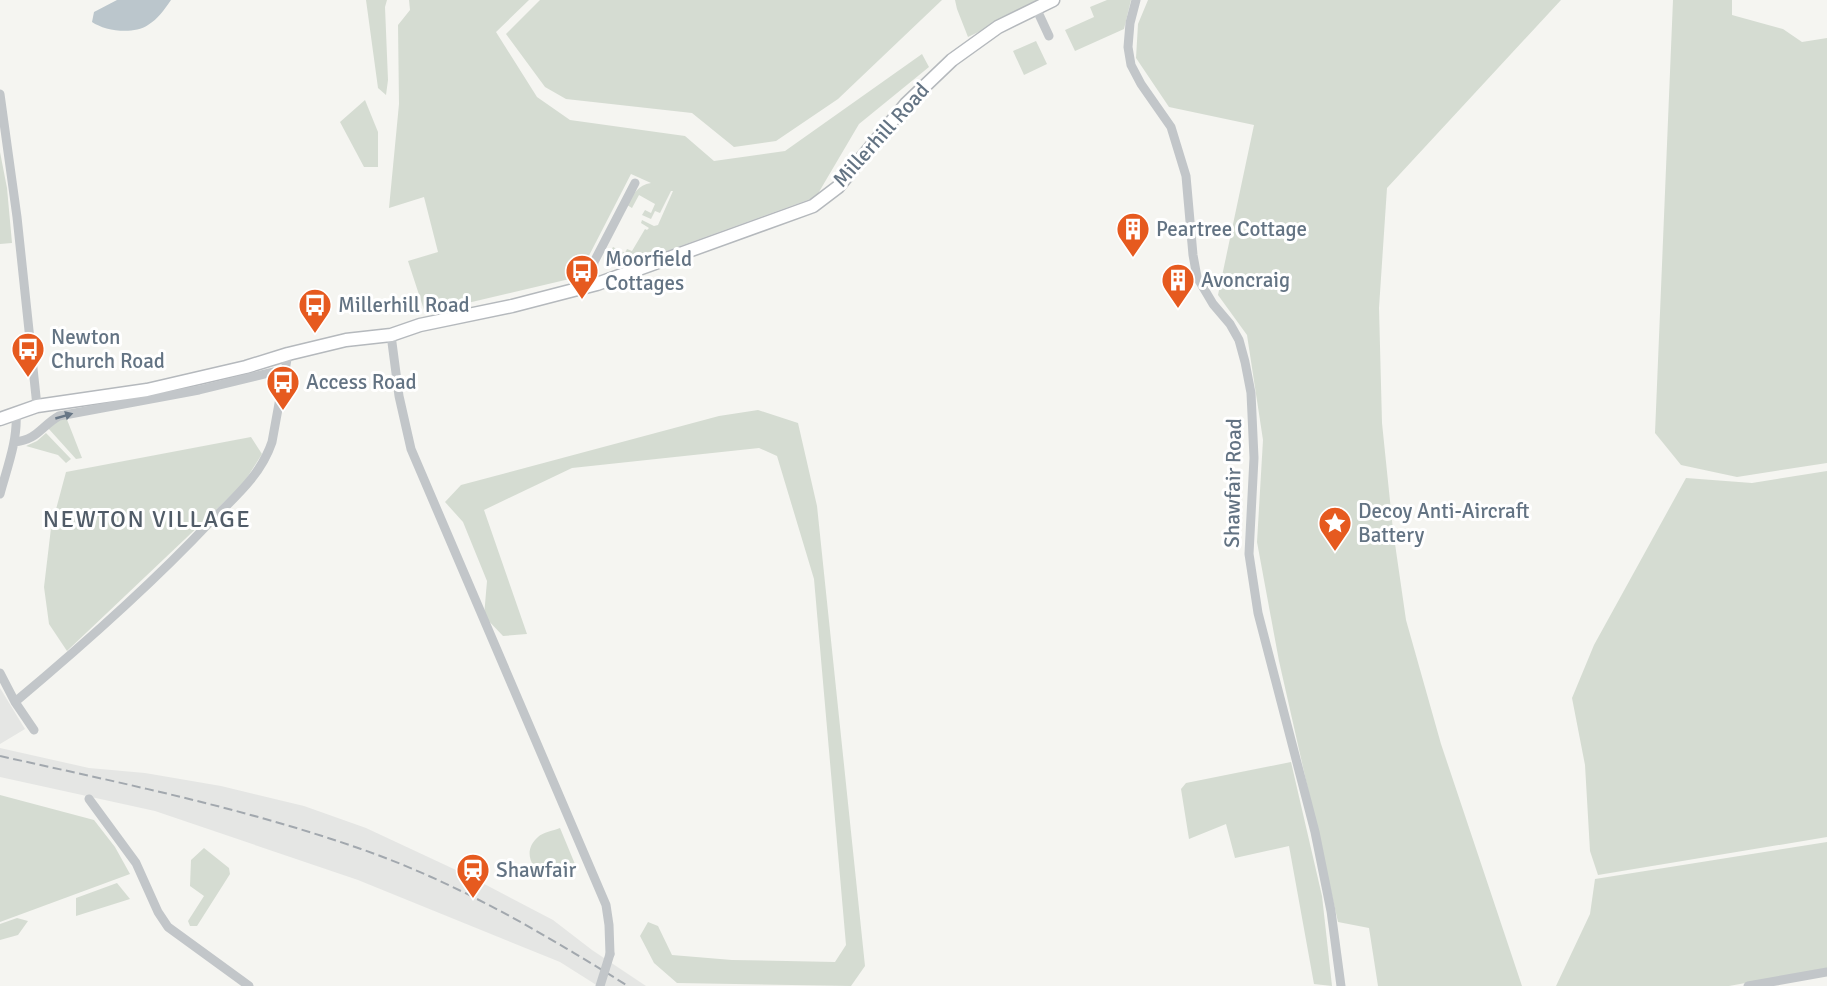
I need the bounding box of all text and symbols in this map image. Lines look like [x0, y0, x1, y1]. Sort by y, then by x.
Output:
street label: Millerhill Road [827, 77, 935, 193]
building icon: Peartree Cottage [1115, 211, 1151, 258]
place label: Peartree Cottage [1156, 216, 1307, 242]
place label: Moorfield Cottages [605, 246, 692, 296]
bus stop icon: Moorfield Cottages [564, 253, 600, 300]
building icon: Avoncraig [1160, 262, 1196, 309]
place label: Avoncraig [1201, 267, 1290, 293]
bus stop icon: Millerhill Road [297, 287, 333, 334]
place label: Millerhill Road [338, 292, 470, 318]
place label: Newton Church Road [51, 324, 165, 374]
bus stop icon: Newton Church Road [10, 331, 46, 378]
bus stop icon: Access Road [265, 364, 301, 411]
place label: Access Road [306, 369, 417, 395]
one-way arrow [55, 411, 73, 420]
street label: Shawfair Road [1219, 418, 1247, 548]
place label: Decoy Anti-Aircraft Battery [1358, 498, 1530, 548]
district label: NEWTON VILLAGE [43, 504, 251, 534]
place icon: Decoy Anti-Aircraft Battery [1317, 505, 1353, 552]
station icon: Shawfair [455, 852, 491, 899]
place label: Shawfair [496, 857, 576, 883]

